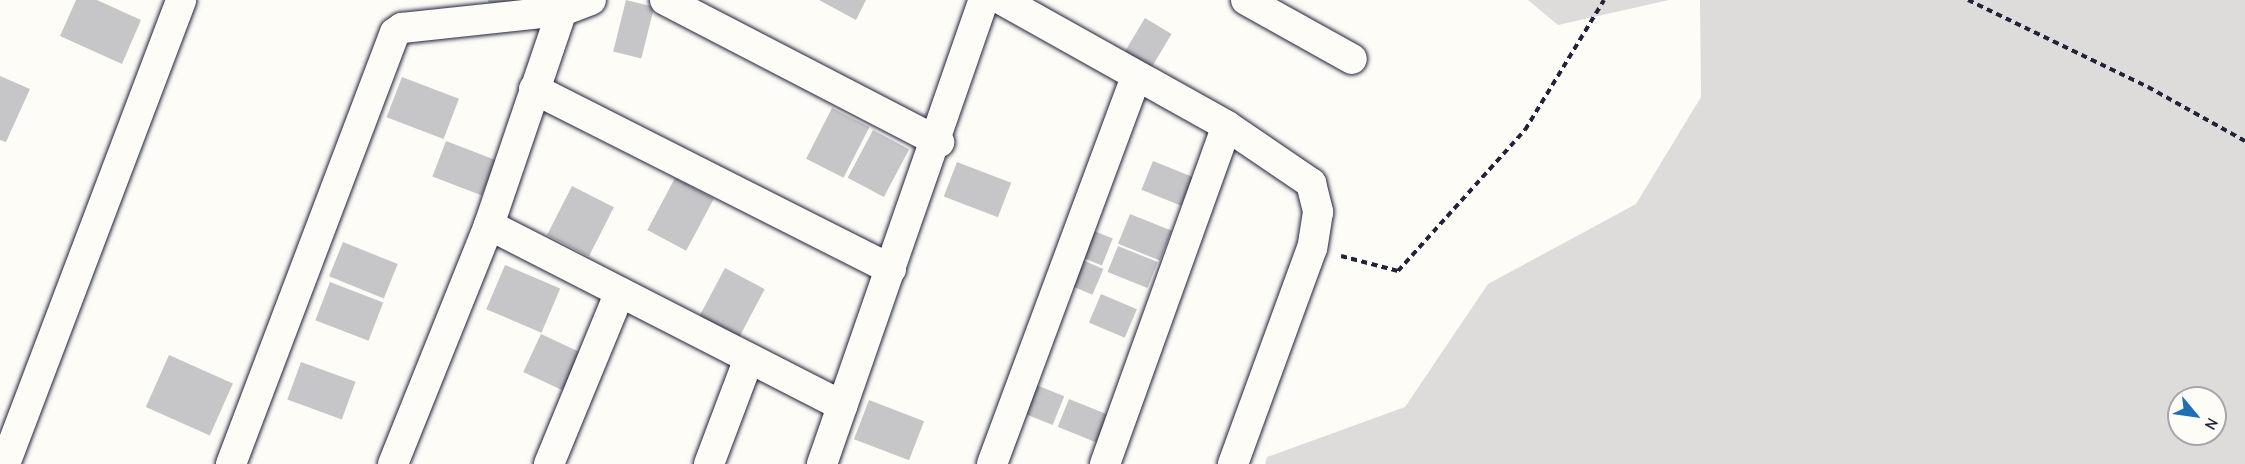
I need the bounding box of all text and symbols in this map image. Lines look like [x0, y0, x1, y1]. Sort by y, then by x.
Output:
north arrow [2167, 386, 2227, 446]
text: N [2201, 415, 2221, 433]

